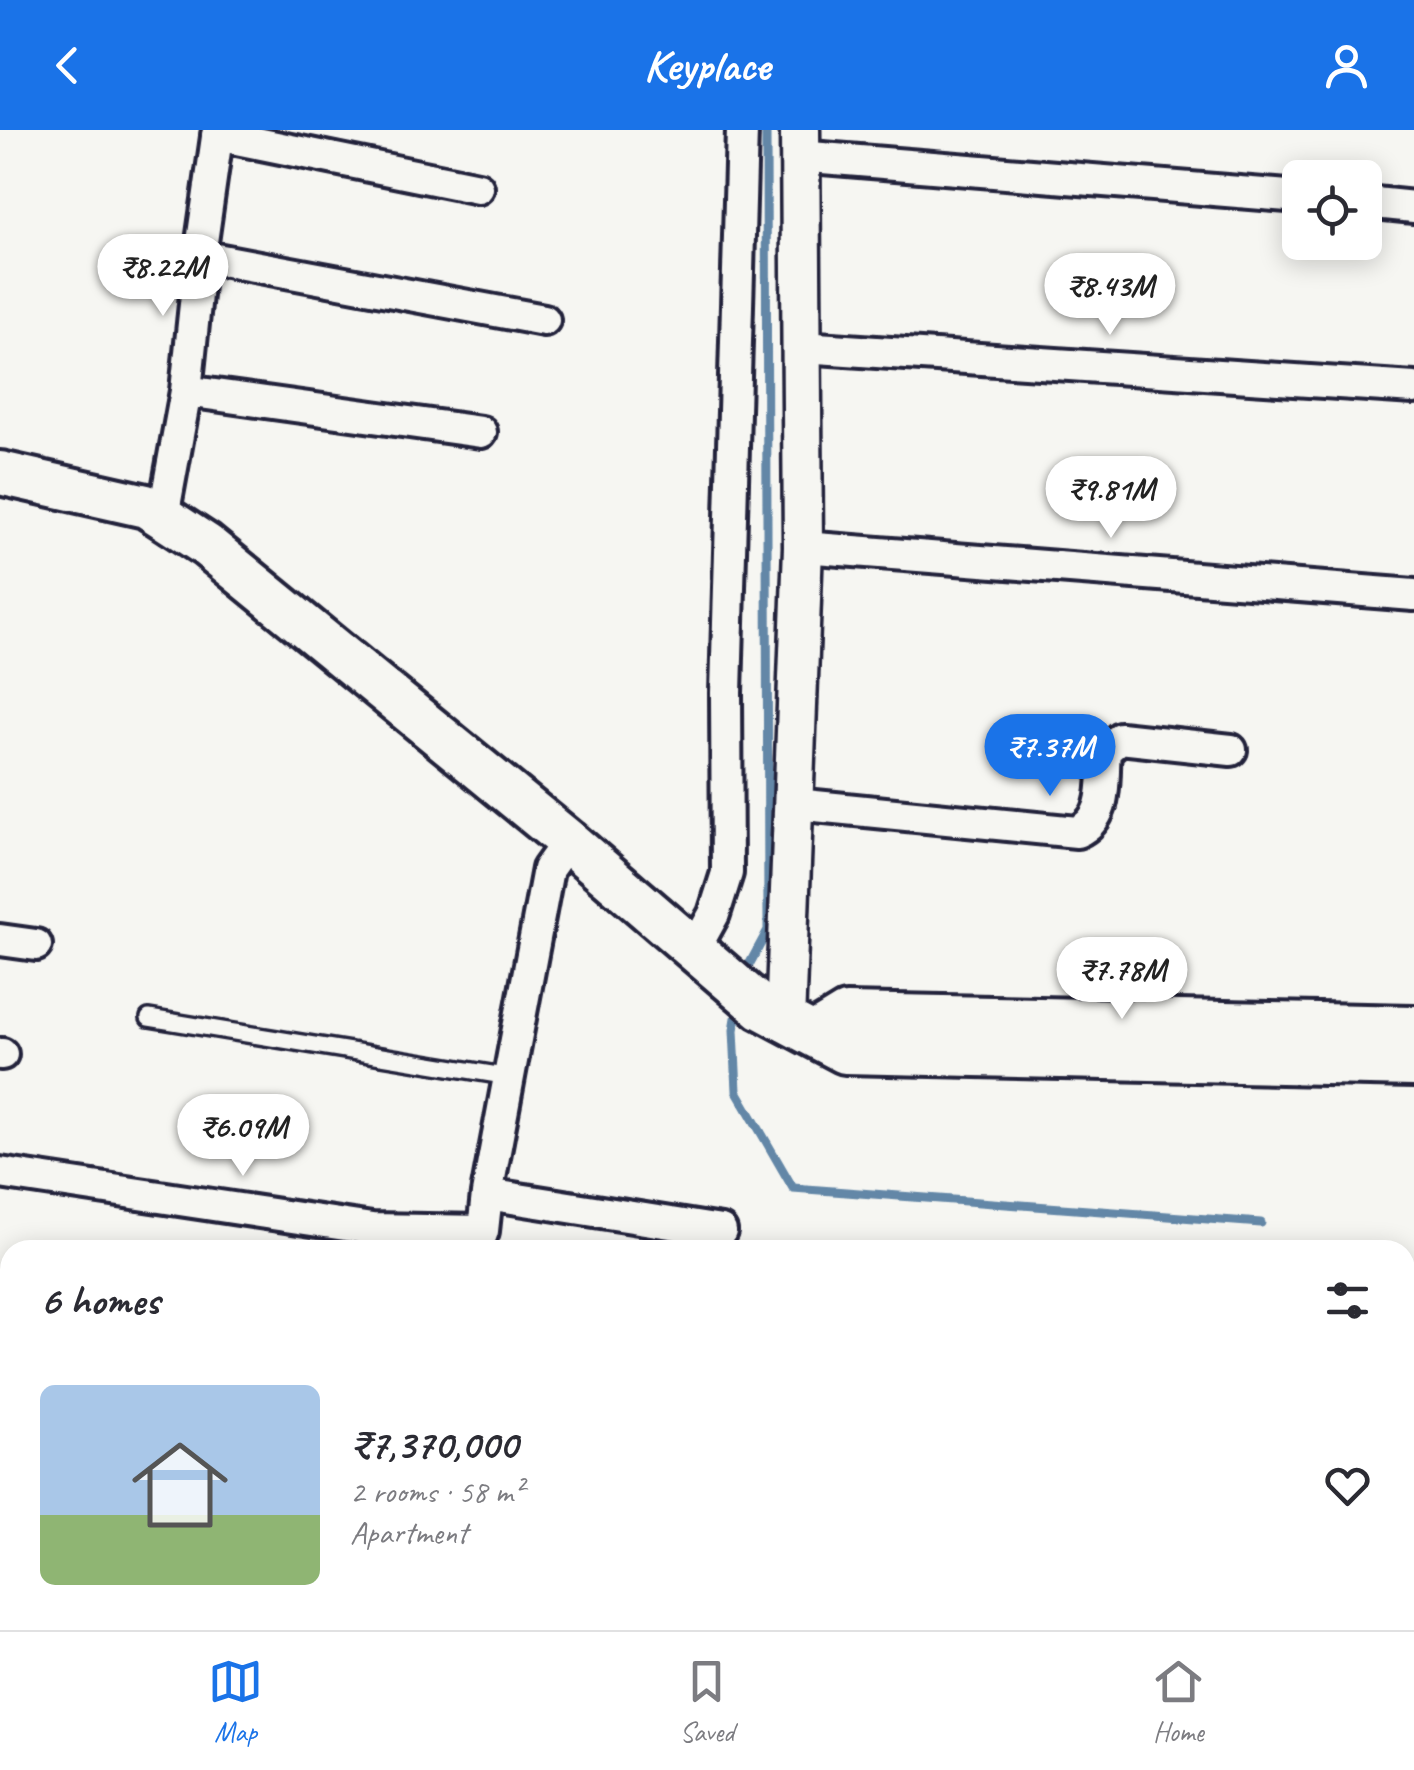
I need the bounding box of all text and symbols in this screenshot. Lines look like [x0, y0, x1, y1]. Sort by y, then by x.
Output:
text: Keyplace [644, 37, 770, 94]
icon: back [40, 38, 95, 93]
icon: person [1319, 38, 1374, 93]
map controls [1282, 160, 1382, 260]
button: locate [1282, 160, 1382, 260]
pin: ₹8.22M [82, 234, 244, 319]
text: ₹8.22M [119, 246, 207, 287]
pin: ₹8.43M [1029, 253, 1191, 338]
text: ₹8.43M [1066, 265, 1154, 306]
pin: ₹9.81M [1030, 456, 1192, 541]
text: ₹9.81M [1068, 468, 1154, 509]
pin: ₹7.37M [969, 714, 1131, 799]
text: ₹7.37M [1006, 726, 1094, 767]
pin: ₹7.78M [1041, 937, 1203, 1022]
text: ₹7.78M [1078, 949, 1166, 990]
pin: ₹6.09M [162, 1094, 324, 1179]
text: ₹6.09M [199, 1106, 287, 1147]
icon: filters [1320, 1273, 1375, 1328]
text: 6 homes [40, 1274, 159, 1327]
text: ₹7,370,000 [350, 1418, 518, 1471]
icon: home [120, 1425, 240, 1545]
icon: heart [1320, 1458, 1375, 1513]
text: 2 rooms · 58 m² [350, 1471, 523, 1512]
text: Apartment [350, 1512, 468, 1553]
tab: Map [208, 1654, 263, 1749]
tab: Saved [679, 1654, 734, 1749]
tab: Home [1151, 1654, 1206, 1749]

